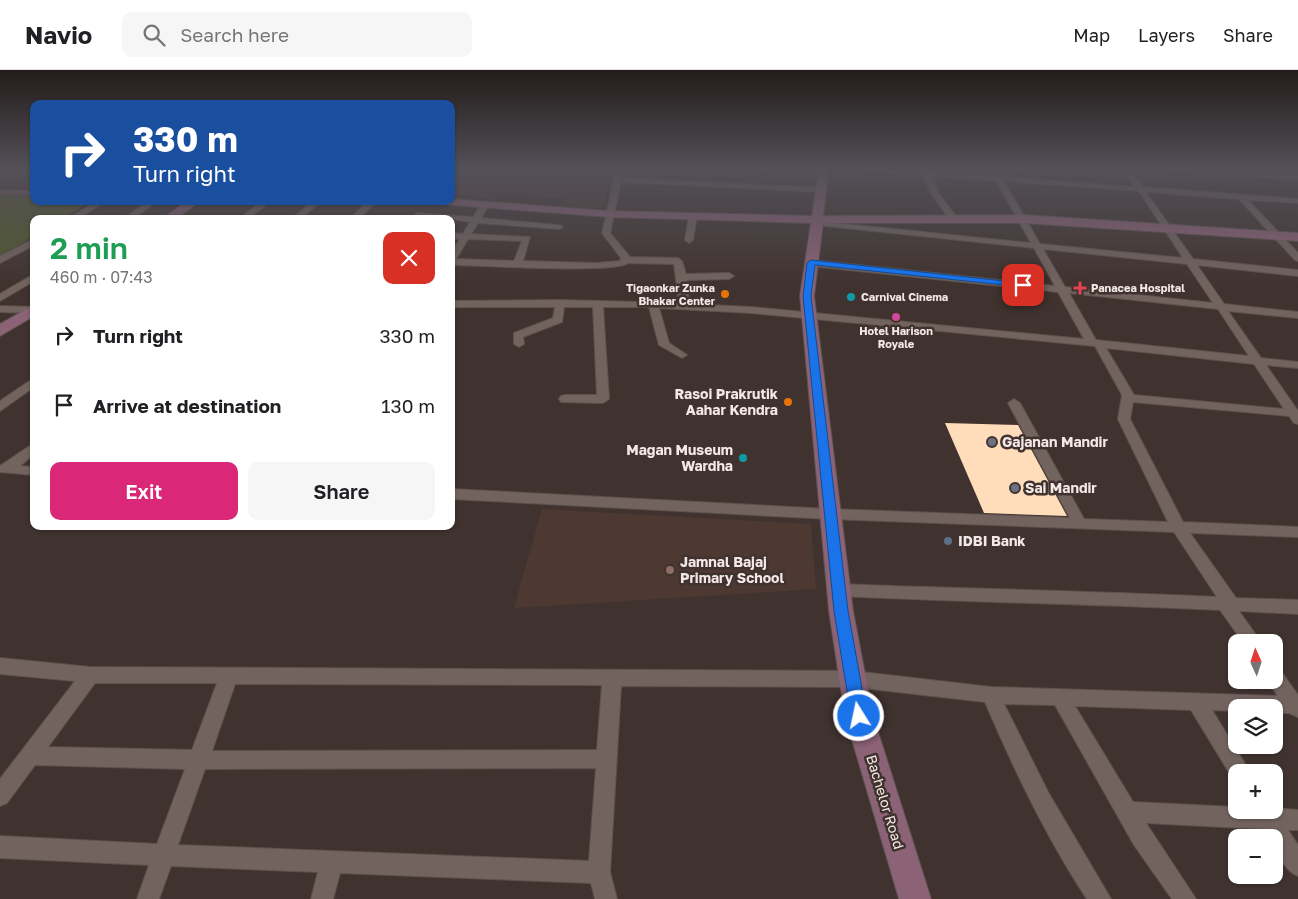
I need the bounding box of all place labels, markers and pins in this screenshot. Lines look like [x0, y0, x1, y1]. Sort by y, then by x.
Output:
pin [1002, 264, 1044, 306]
place label: Tigaonkar Zunka Bhakar Center [626, 281, 716, 307]
marker: Panacea Hospital [1073, 281, 1087, 295]
place label: Panacea Hospital [1091, 281, 1185, 294]
marker: Tigaonkar Zunka Bhakar Center [719, 288, 731, 300]
place label: Carnival Cinema [861, 290, 948, 303]
marker: Carnival Cinema [845, 291, 857, 303]
marker: Hotel Harison Royale [890, 311, 902, 323]
place label: Hotel Harison Royale [859, 324, 933, 350]
place label: Rasoi Prakrutik Aahar Kendra [675, 385, 778, 418]
marker: Rasoi Prakrutik Aahar Kendra [782, 396, 794, 408]
place label: Gajanan Mandir [1002, 433, 1108, 450]
marker: Gajanan Mandir [986, 436, 998, 448]
place label: Magan Museum Wardha [626, 441, 733, 474]
marker: Magan Museum Wardha [737, 452, 749, 464]
place label: Sai Mandir [1025, 479, 1097, 496]
marker: Sai Mandir [1009, 482, 1021, 494]
place label: IDBI Bank [958, 532, 1025, 549]
marker: IDBI Bank [942, 535, 954, 547]
place label: Jamnal Bajaj Primary School [680, 553, 784, 586]
marker: Jamnal Bajaj Primary School [664, 564, 676, 576]

